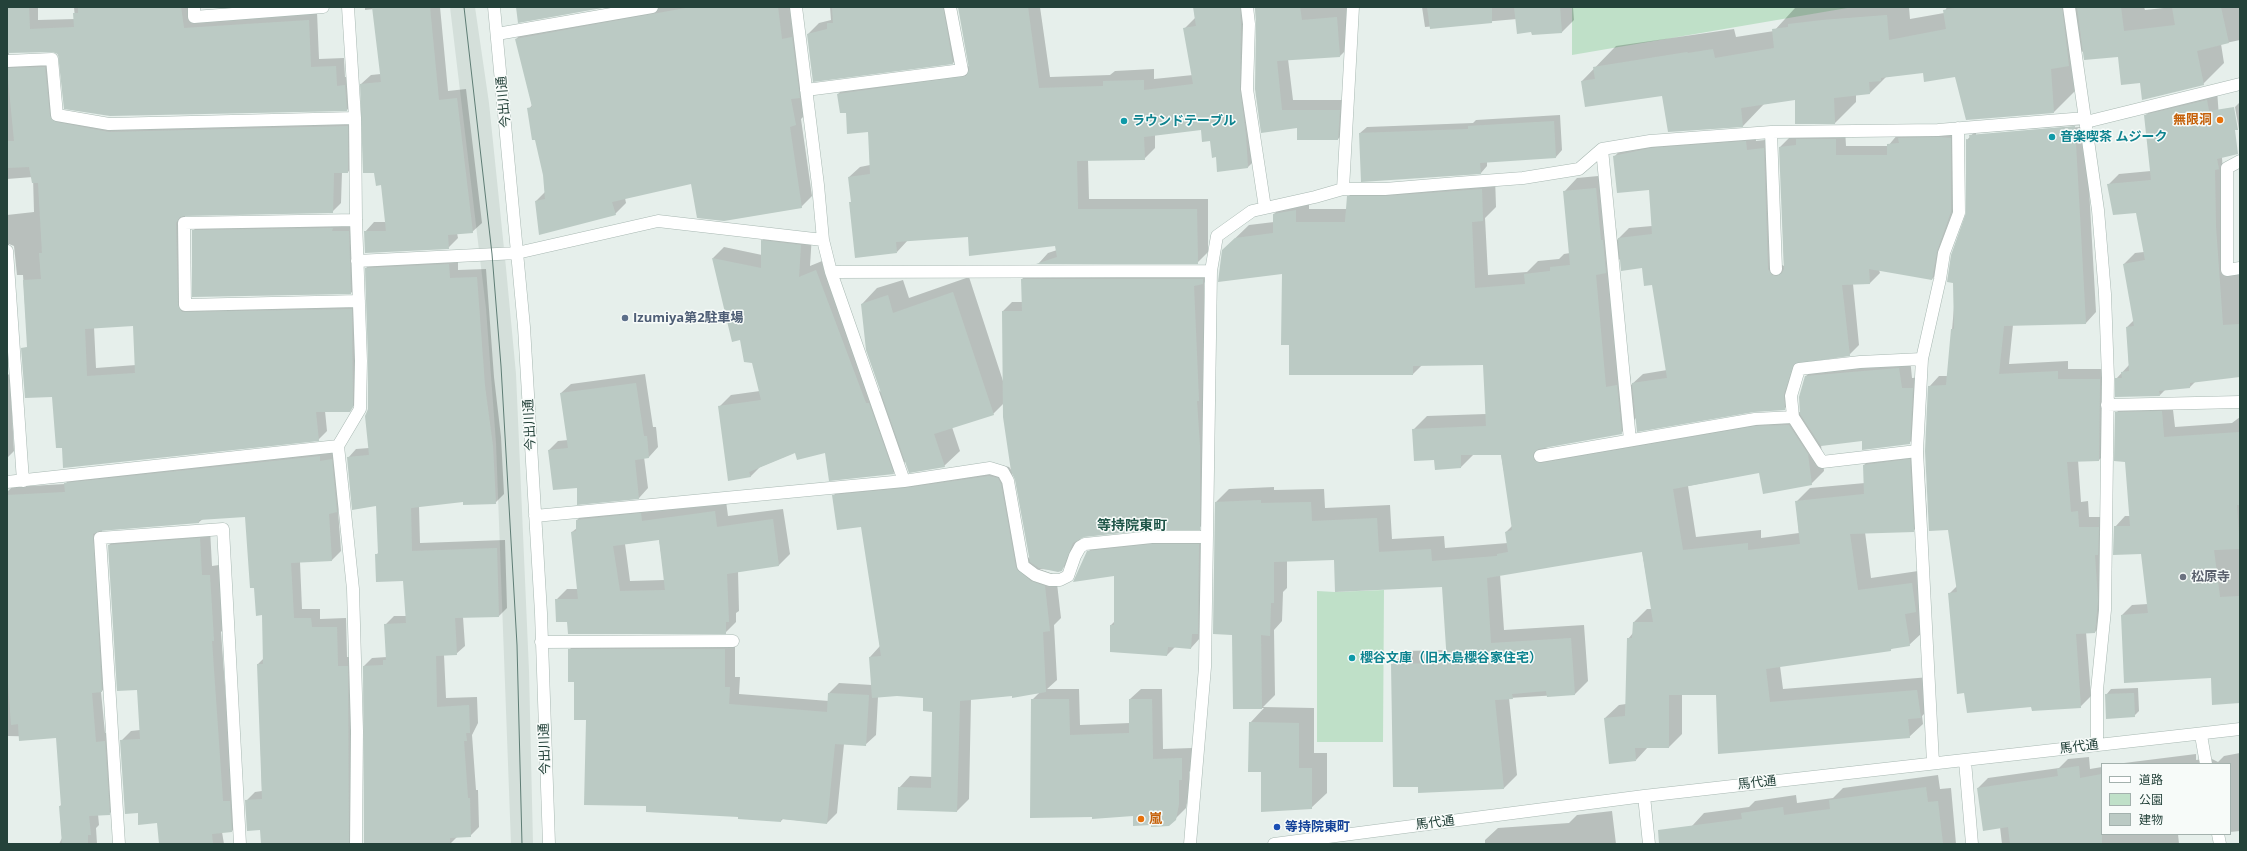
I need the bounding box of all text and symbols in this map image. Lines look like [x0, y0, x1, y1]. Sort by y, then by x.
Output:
street label: 今出川通 [494, 75, 514, 129]
place label: 無限洞 [2173, 112, 2212, 128]
place label: ラウンドテーブル [1132, 113, 1236, 129]
marker: 無限洞 [2215, 115, 2225, 125]
marker: ラウンドテーブル [1119, 116, 1129, 126]
place label: 音楽喫茶 ムジーク [2060, 129, 2167, 145]
marker: 音楽喫茶 ムジーク [2047, 132, 2057, 142]
place label: Izumiya第2駐車場 [633, 310, 744, 326]
marker: Izumiya第2駐車場 [620, 313, 630, 323]
street label: 今出川通 [521, 399, 539, 451]
district label: 等持院東町 [1097, 518, 1167, 534]
place label: 松原寺 [2191, 569, 2230, 585]
marker: 松原寺 [2178, 572, 2188, 582]
place label: 櫻谷文庫（旧木島櫻谷家住宅） [1360, 650, 1542, 666]
marker: 櫻谷文庫（旧木島櫻谷家住宅） [1347, 653, 1357, 663]
street label: 今出川通 [536, 723, 554, 775]
street label: 馬代通 [2059, 737, 2099, 757]
legend [2101, 763, 2231, 835]
text: 道路 [2139, 771, 2163, 788]
street label: 馬代通 [1737, 773, 1777, 793]
text: 公園 [2139, 791, 2163, 808]
place label: 嵐 [1149, 811, 1162, 827]
text: 建物 [2139, 811, 2163, 828]
street label: 馬代通 [1415, 813, 1455, 833]
marker: 嵐 [1136, 814, 1146, 824]
place label: 等持院東町 [1285, 819, 1350, 835]
marker: 等持院東町 [1272, 822, 1282, 832]

